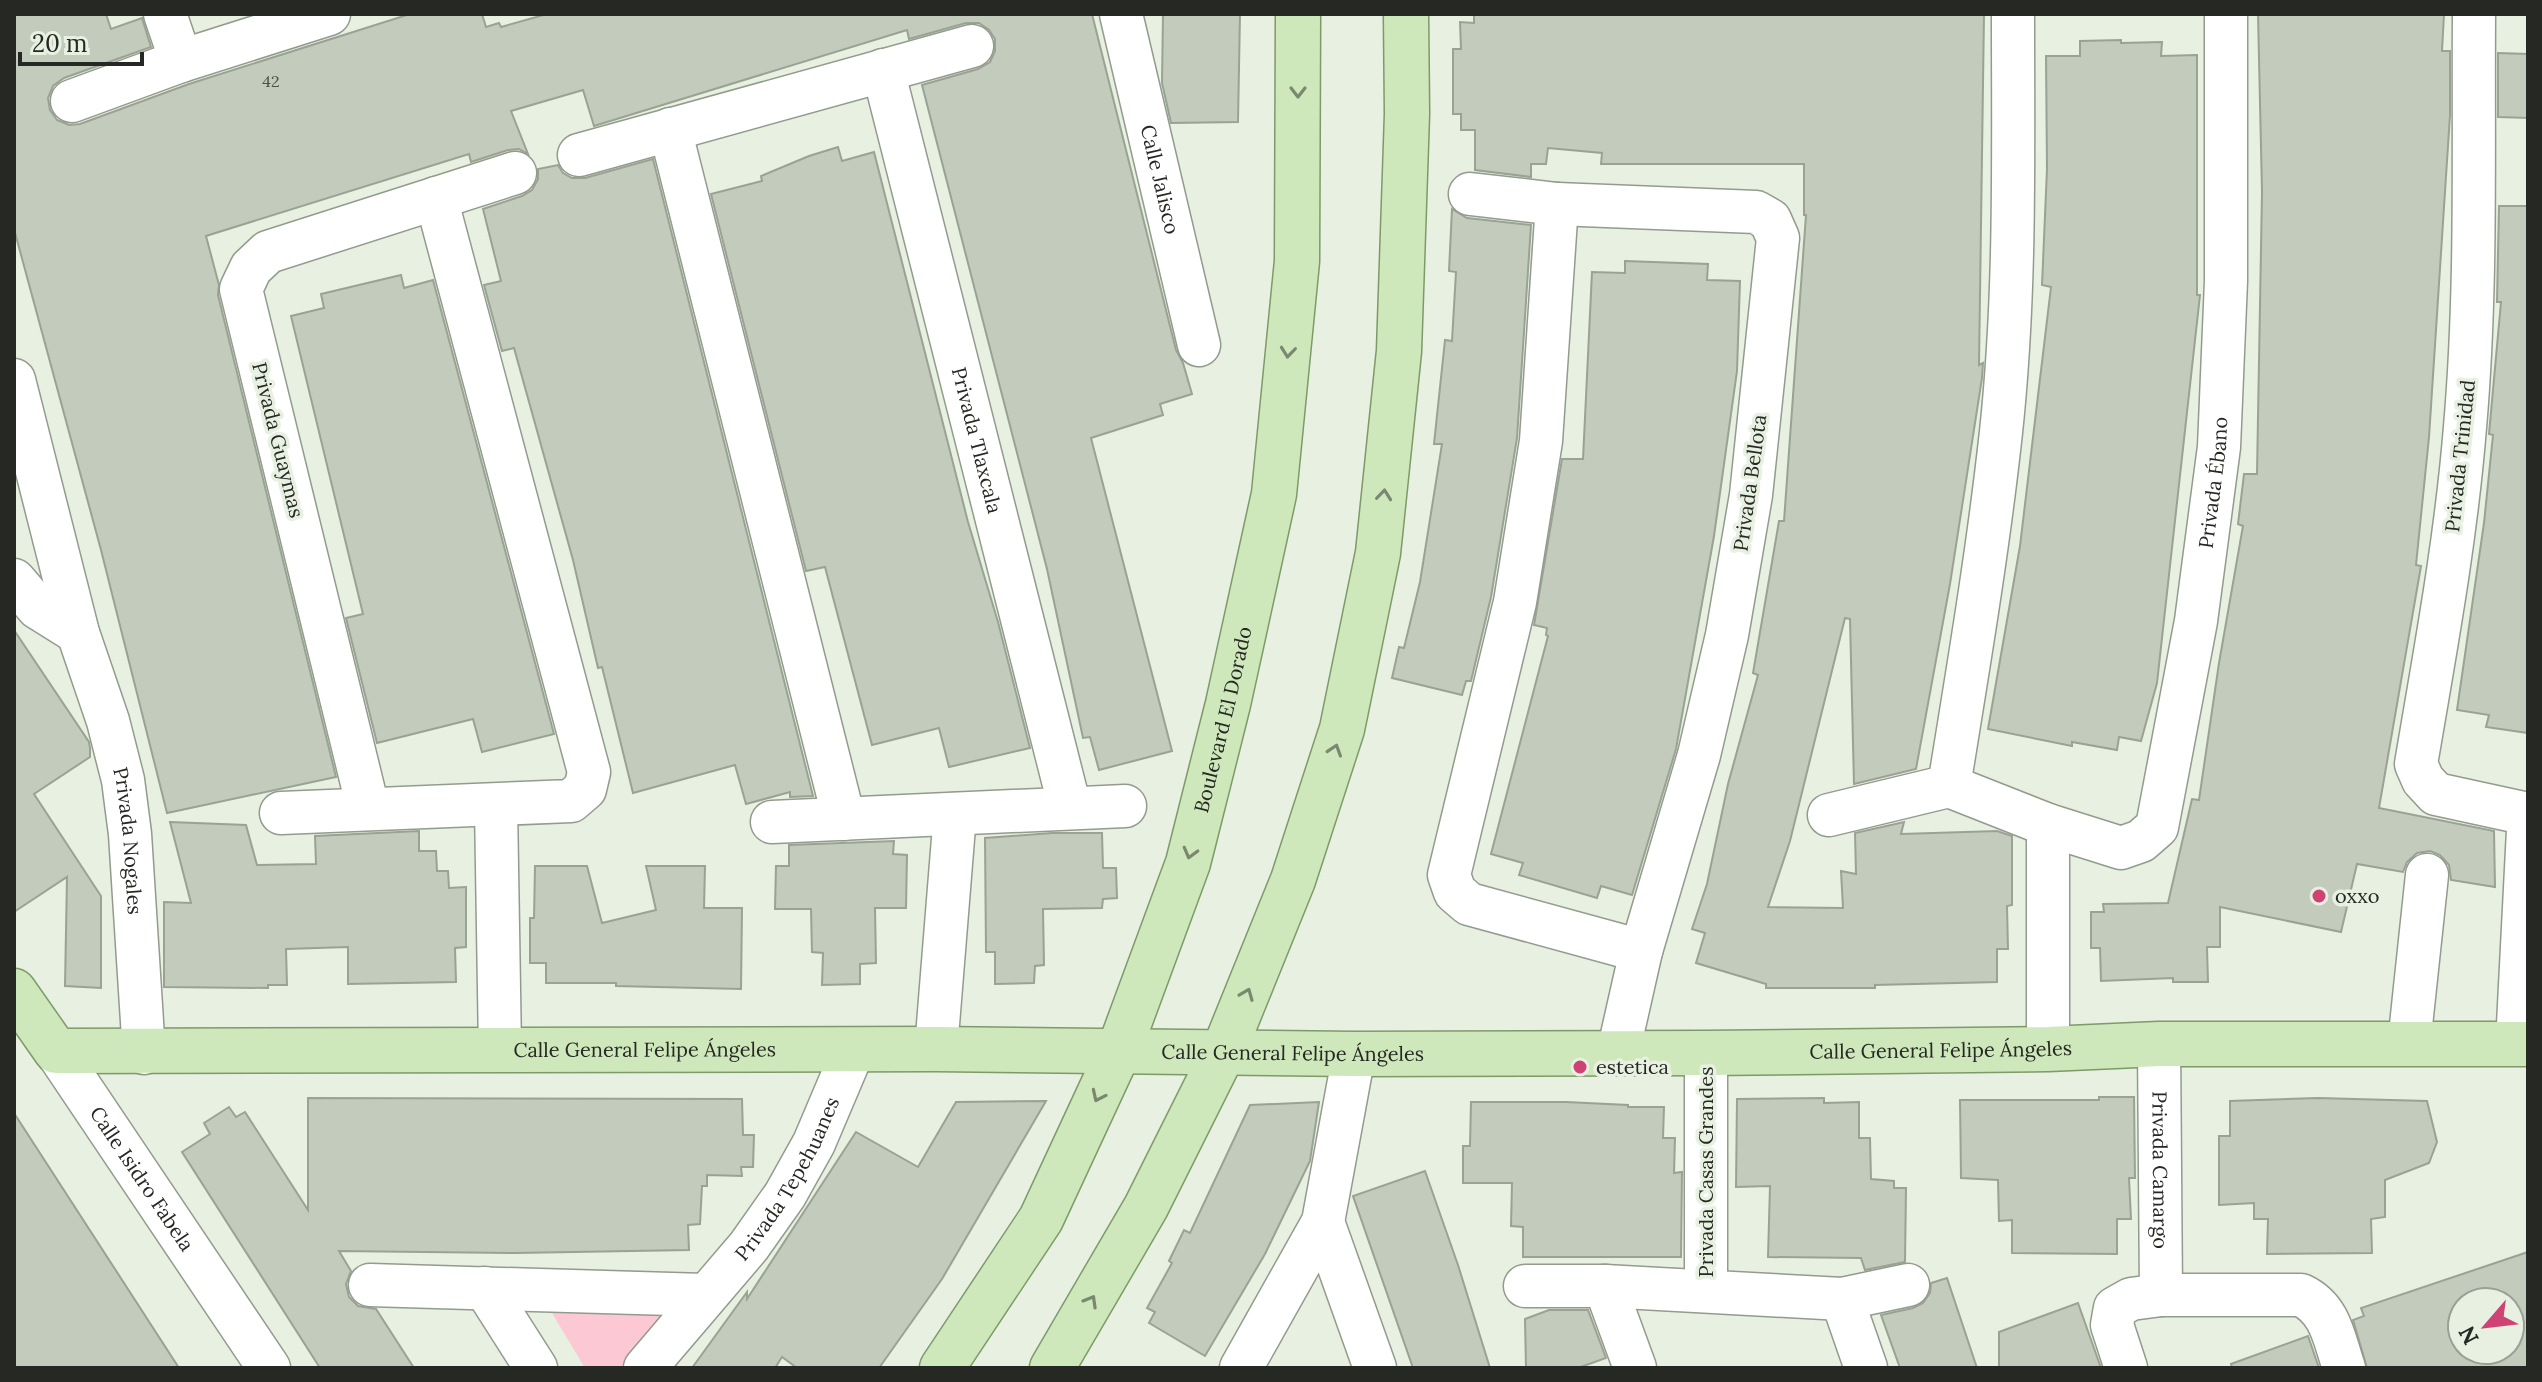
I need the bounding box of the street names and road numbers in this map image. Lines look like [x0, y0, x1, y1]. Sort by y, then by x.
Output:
street label: Calle Jalisco [1136, 122, 1185, 236]
street label: Privada Guaymas [247, 359, 310, 520]
street label: Privada Tlaxcala [947, 364, 1008, 516]
street label: Privada Trinidad [2439, 379, 2480, 533]
street label: Privada Bellota [1728, 413, 1771, 553]
street label: Privada Ébano [2193, 416, 2232, 550]
street label: Boulevard El Dorado [1188, 624, 1257, 815]
street label: Privada Nogales [108, 764, 148, 915]
street label: Calle General Felipe Ángeles [1809, 1035, 2073, 1064]
street label: Calle General Felipe Ángeles [513, 1036, 776, 1062]
street label: Calle General Felipe Ángeles [1161, 1039, 1424, 1066]
street label: Privada Casas Grandes [1693, 1067, 1718, 1277]
street label: Privada Camargo [2147, 1091, 2174, 1249]
street label: Privada Tepehuanes [729, 1093, 844, 1266]
street label: Calle Isidro Fabela [85, 1101, 200, 1256]

